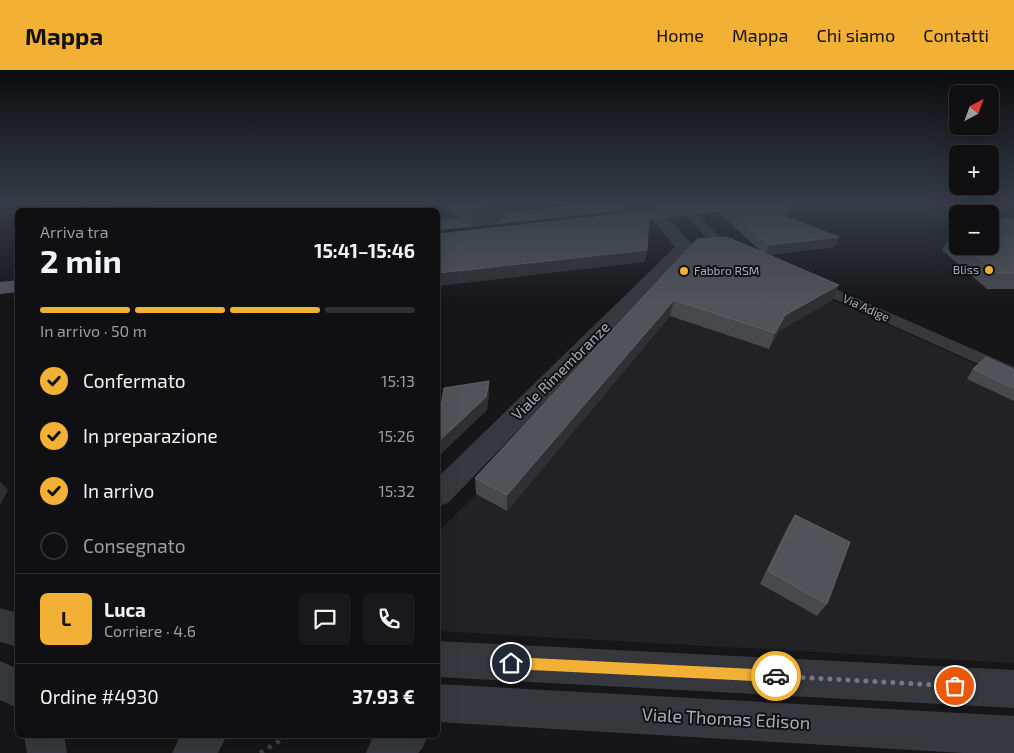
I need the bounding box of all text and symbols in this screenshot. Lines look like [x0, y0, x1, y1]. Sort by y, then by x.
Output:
text: Mappa [25, 21, 103, 50]
text: Home [656, 24, 704, 46]
text: Mappa [732, 24, 788, 46]
text: Chi siamo [816, 24, 895, 46]
text: Contatti [923, 24, 989, 46]
north arrow [949, 85, 999, 135]
map controls [949, 85, 999, 255]
button: + [949, 145, 999, 195]
button: − [949, 205, 999, 255]
text: Arriva tra [40, 222, 109, 241]
text: 15:41–15:46 [314, 239, 415, 262]
text: 2 min [40, 241, 122, 279]
place label: Bliss [953, 262, 979, 276]
place label: Fabbro RSM [694, 263, 759, 277]
marker: Bliss [983, 264, 995, 276]
marker: Fabbro RSM [678, 265, 690, 277]
street label: Via Adige [841, 291, 892, 324]
street label: Viale Rimembranze [507, 317, 613, 423]
text: In arrivo · 50 m [40, 321, 147, 340]
icon: check [40, 367, 68, 395]
text: Confermato [83, 369, 186, 392]
text: 15:13 [381, 371, 415, 390]
icon: check [40, 422, 68, 450]
text: In preparazione [83, 424, 218, 447]
text: 15:26 [378, 426, 415, 445]
icon: check [40, 477, 68, 505]
text: In arrivo [83, 479, 154, 502]
text: 15:32 [378, 481, 415, 500]
text: Consegnato [83, 534, 186, 557]
button: chat [299, 593, 351, 645]
button: phone [363, 593, 415, 645]
text: Luca [104, 598, 146, 621]
text: L [61, 607, 71, 630]
text: Corriere · 4.6 [104, 621, 196, 640]
pin [490, 642, 532, 684]
icon: home [497, 649, 525, 677]
courier [751, 651, 801, 701]
icon: car [762, 662, 790, 690]
pin [934, 665, 976, 707]
icon: bag [941, 672, 969, 700]
text: Ordine #4930 [40, 685, 159, 708]
text: 37.93 € [352, 685, 415, 708]
street label: Viale Thomas Edison [641, 703, 811, 733]

